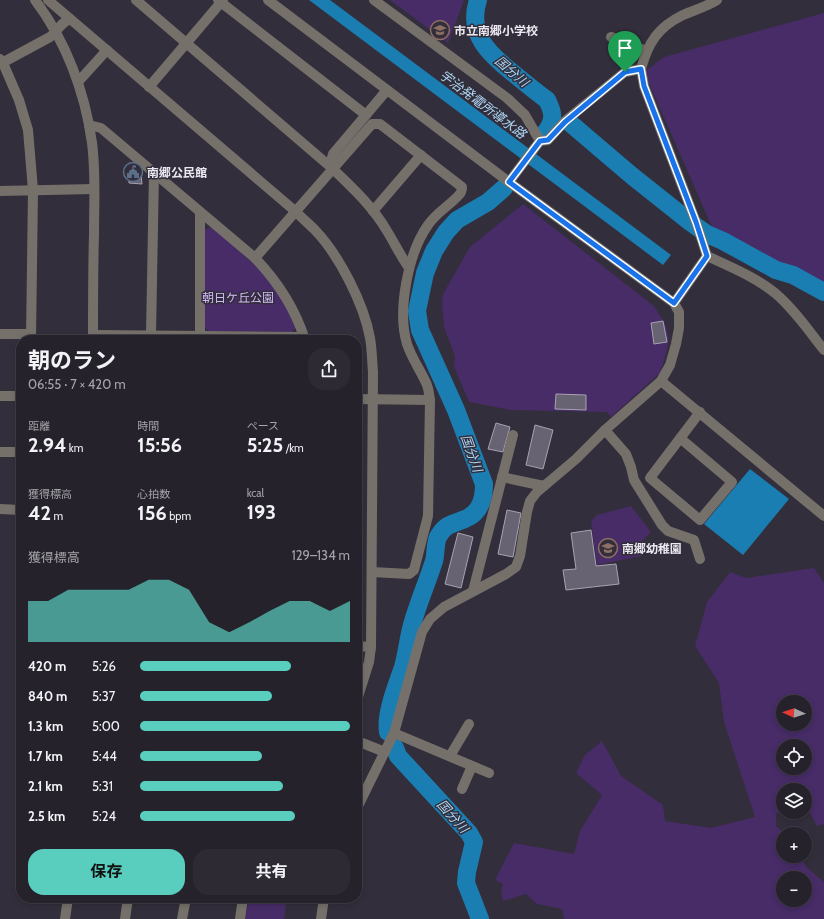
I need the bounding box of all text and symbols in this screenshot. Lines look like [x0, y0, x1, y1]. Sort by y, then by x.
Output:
school or university icon: 市立南郷小学校 [429, 19, 451, 41]
place label: 市立南郷小学校 [454, 23, 538, 38]
pin [608, 31, 642, 72]
icon: arrive [614, 37, 636, 59]
water label: 国分川 [492, 52, 533, 91]
water label: 宇治発電所導水路 [437, 66, 530, 142]
public building icon: 南郷公民館 [122, 161, 144, 183]
place label: 南郷公民館 [147, 165, 207, 180]
park label: 朝日ケ丘公園 [202, 290, 274, 305]
text: 朝のラン [28, 347, 116, 374]
button: share [308, 348, 350, 390]
text: 06:55 · 7 × 420 m [28, 376, 126, 392]
text: 距離 [28, 419, 50, 433]
text: 時間 [137, 419, 159, 433]
text: ペース [247, 419, 279, 433]
water label: 国分川 [458, 432, 487, 476]
text: 2.94 [28, 433, 66, 457]
text: 15:56 [137, 433, 182, 457]
text: 5:25 [247, 433, 283, 457]
text: km [66, 441, 83, 455]
text: /km [283, 441, 304, 455]
text: kcal [247, 486, 264, 500]
text: 獲得標高 [28, 487, 72, 501]
text: 心拍数 [137, 487, 170, 501]
text: 193 [247, 500, 276, 524]
text: 42 [28, 501, 51, 525]
text: 156 [137, 501, 167, 525]
text: m [51, 509, 63, 523]
text: bpm [167, 509, 191, 523]
school or university icon: 南郷幼稚園 [597, 537, 619, 559]
place label: 南郷幼稚園 [622, 541, 682, 556]
text: 129–134 m [292, 547, 350, 563]
text: 獲得標高 [28, 549, 80, 565]
text: 420 m [28, 658, 66, 674]
text: 5:26 [92, 658, 116, 674]
text: 840 m [28, 688, 67, 704]
text: 5:37 [92, 688, 115, 704]
north arrow [776, 695, 812, 731]
map controls [776, 695, 812, 907]
text: 1.3 km [28, 718, 63, 734]
text: 5:00 [92, 718, 120, 734]
button: locate [776, 739, 812, 775]
text: 1.7 km [28, 748, 63, 764]
text: 5:44 [92, 748, 117, 764]
text: 2.1 km [28, 778, 63, 794]
text: 5:31 [92, 778, 113, 794]
button: layers [776, 783, 812, 819]
water label: 国分川 [434, 796, 473, 837]
text: 2.5 km [28, 808, 65, 824]
text: 5:24 [92, 808, 116, 824]
button: + [776, 827, 812, 863]
button: 保存 [28, 849, 185, 895]
button: 共有 [193, 849, 350, 895]
button: − [776, 871, 812, 907]

